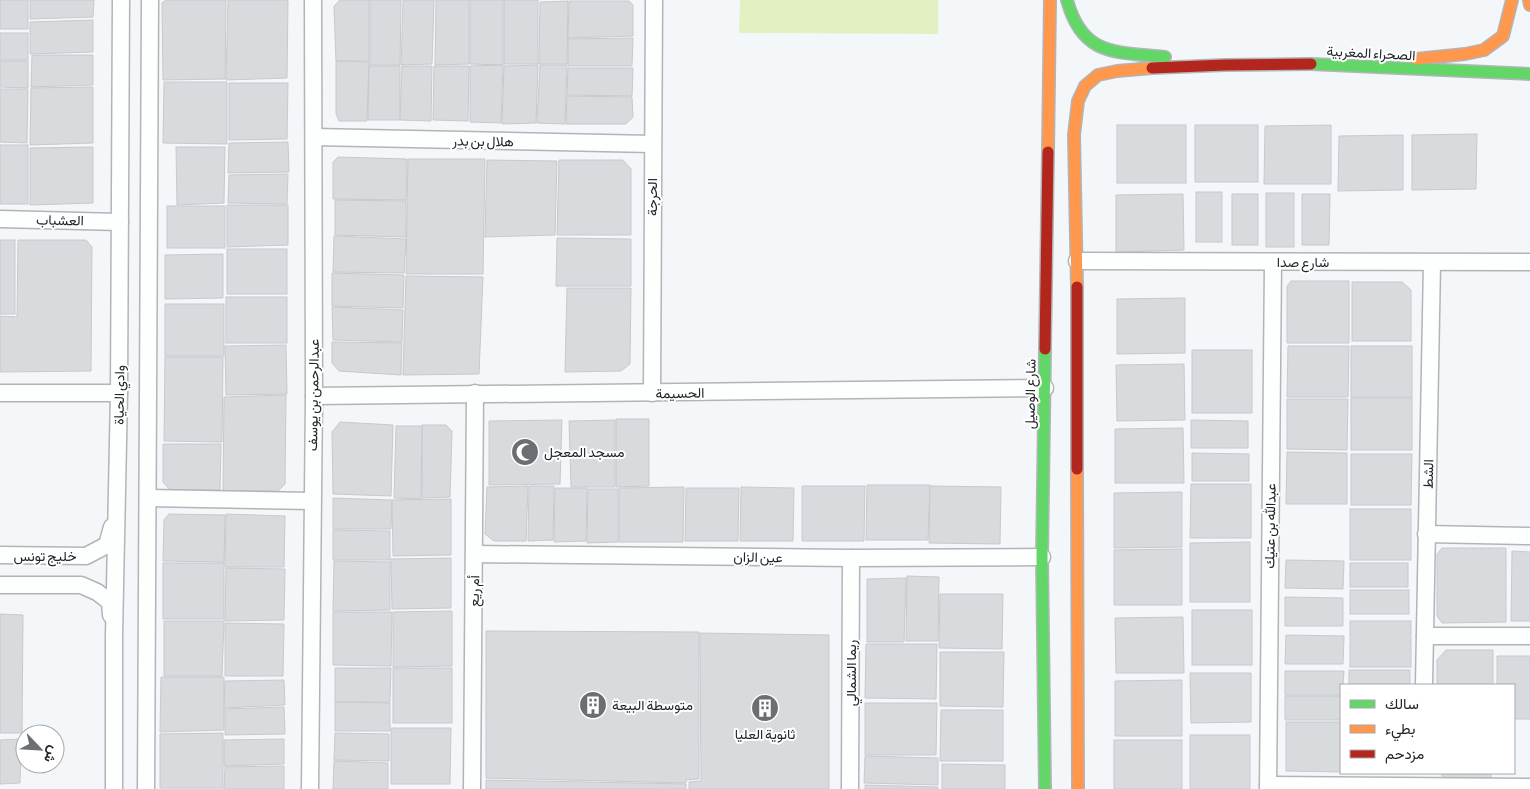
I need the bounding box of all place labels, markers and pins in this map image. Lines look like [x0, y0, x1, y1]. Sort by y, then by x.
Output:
mosque icon: مسجد المعجل [510, 437, 540, 467]
place label: مسجد المعجل [544, 444, 624, 461]
building icon: متوسطة البيعة [578, 690, 608, 720]
building icon: ثانوية العليا [750, 693, 780, 723]
place label: متوسطة البيعة [612, 697, 693, 714]
place label: ثانوية العليا [735, 726, 796, 743]

